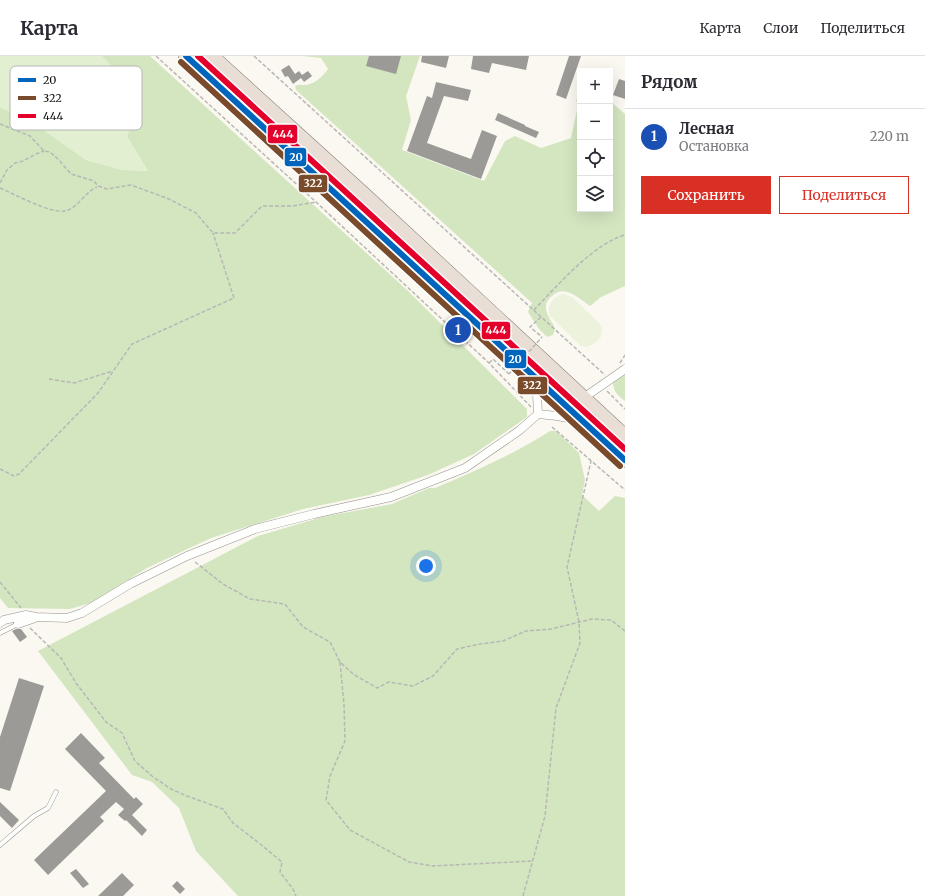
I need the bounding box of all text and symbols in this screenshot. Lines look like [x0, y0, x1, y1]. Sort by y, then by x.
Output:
text: Карта [20, 16, 78, 40]
text: Карта [699, 19, 741, 37]
text: Слои [763, 19, 798, 37]
text: Поделиться [820, 19, 905, 37]
legend [10, 66, 142, 130]
map controls [577, 68, 613, 212]
button: + [577, 68, 613, 104]
text: Рядом [641, 71, 697, 93]
text: 20 [43, 73, 56, 87]
text: 322 [43, 91, 62, 105]
button: − [577, 104, 613, 140]
text: 444 [43, 109, 64, 123]
text: Лесная [679, 119, 734, 138]
line badge: 444 [267, 124, 298, 144]
text: 444 [273, 127, 293, 141]
text: 1 [651, 128, 657, 145]
text: 220 m [870, 128, 909, 145]
text: Остановка [679, 138, 749, 155]
button: locate [577, 140, 613, 176]
line badge: 20 [284, 147, 307, 167]
text: 20 [289, 150, 303, 164]
line badge: 322 [298, 174, 328, 193]
text: 322 [304, 176, 323, 190]
button: layers [577, 176, 613, 212]
button: Сохранить [641, 176, 771, 214]
button: Поделиться [779, 176, 909, 214]
pin: 1 [445, 315, 471, 345]
line badge: 444 [481, 321, 511, 340]
text: 444 [486, 323, 506, 337]
line badge: 20 [504, 349, 527, 369]
text: 20 [508, 352, 522, 366]
line badge: 322 [517, 376, 548, 395]
text: 322 [523, 378, 542, 392]
your location [416, 556, 436, 576]

